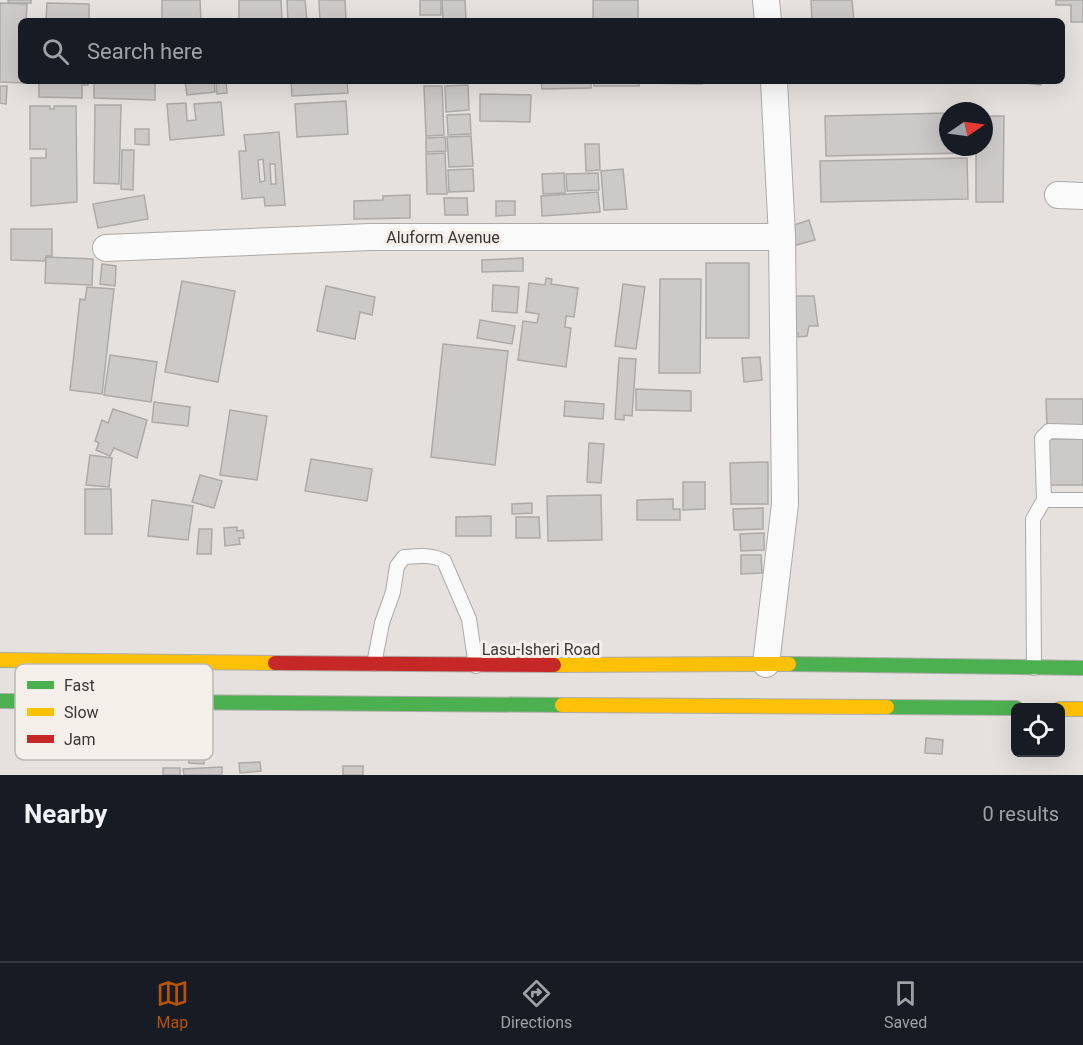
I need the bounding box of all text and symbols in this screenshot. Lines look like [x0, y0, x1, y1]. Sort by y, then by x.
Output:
search box [18, 18, 1065, 84]
icon: search [39, 35, 72, 68]
text: Search here [87, 39, 203, 64]
north arrow [939, 102, 993, 156]
street label: Aluform Avenue [386, 228, 500, 247]
street label: Lasu-Isheri Road [482, 640, 600, 659]
legend [15, 664, 213, 760]
text: Fast [64, 676, 95, 695]
text: Slow [64, 703, 99, 722]
map controls [1011, 703, 1065, 757]
button: locate [1011, 703, 1065, 757]
text: Jam [64, 730, 96, 749]
text: Nearby [24, 799, 107, 829]
text: 0 results [983, 802, 1059, 826]
tab: Map [156, 977, 189, 1032]
tab: Directions [500, 977, 572, 1032]
tab: Saved [884, 977, 927, 1032]

